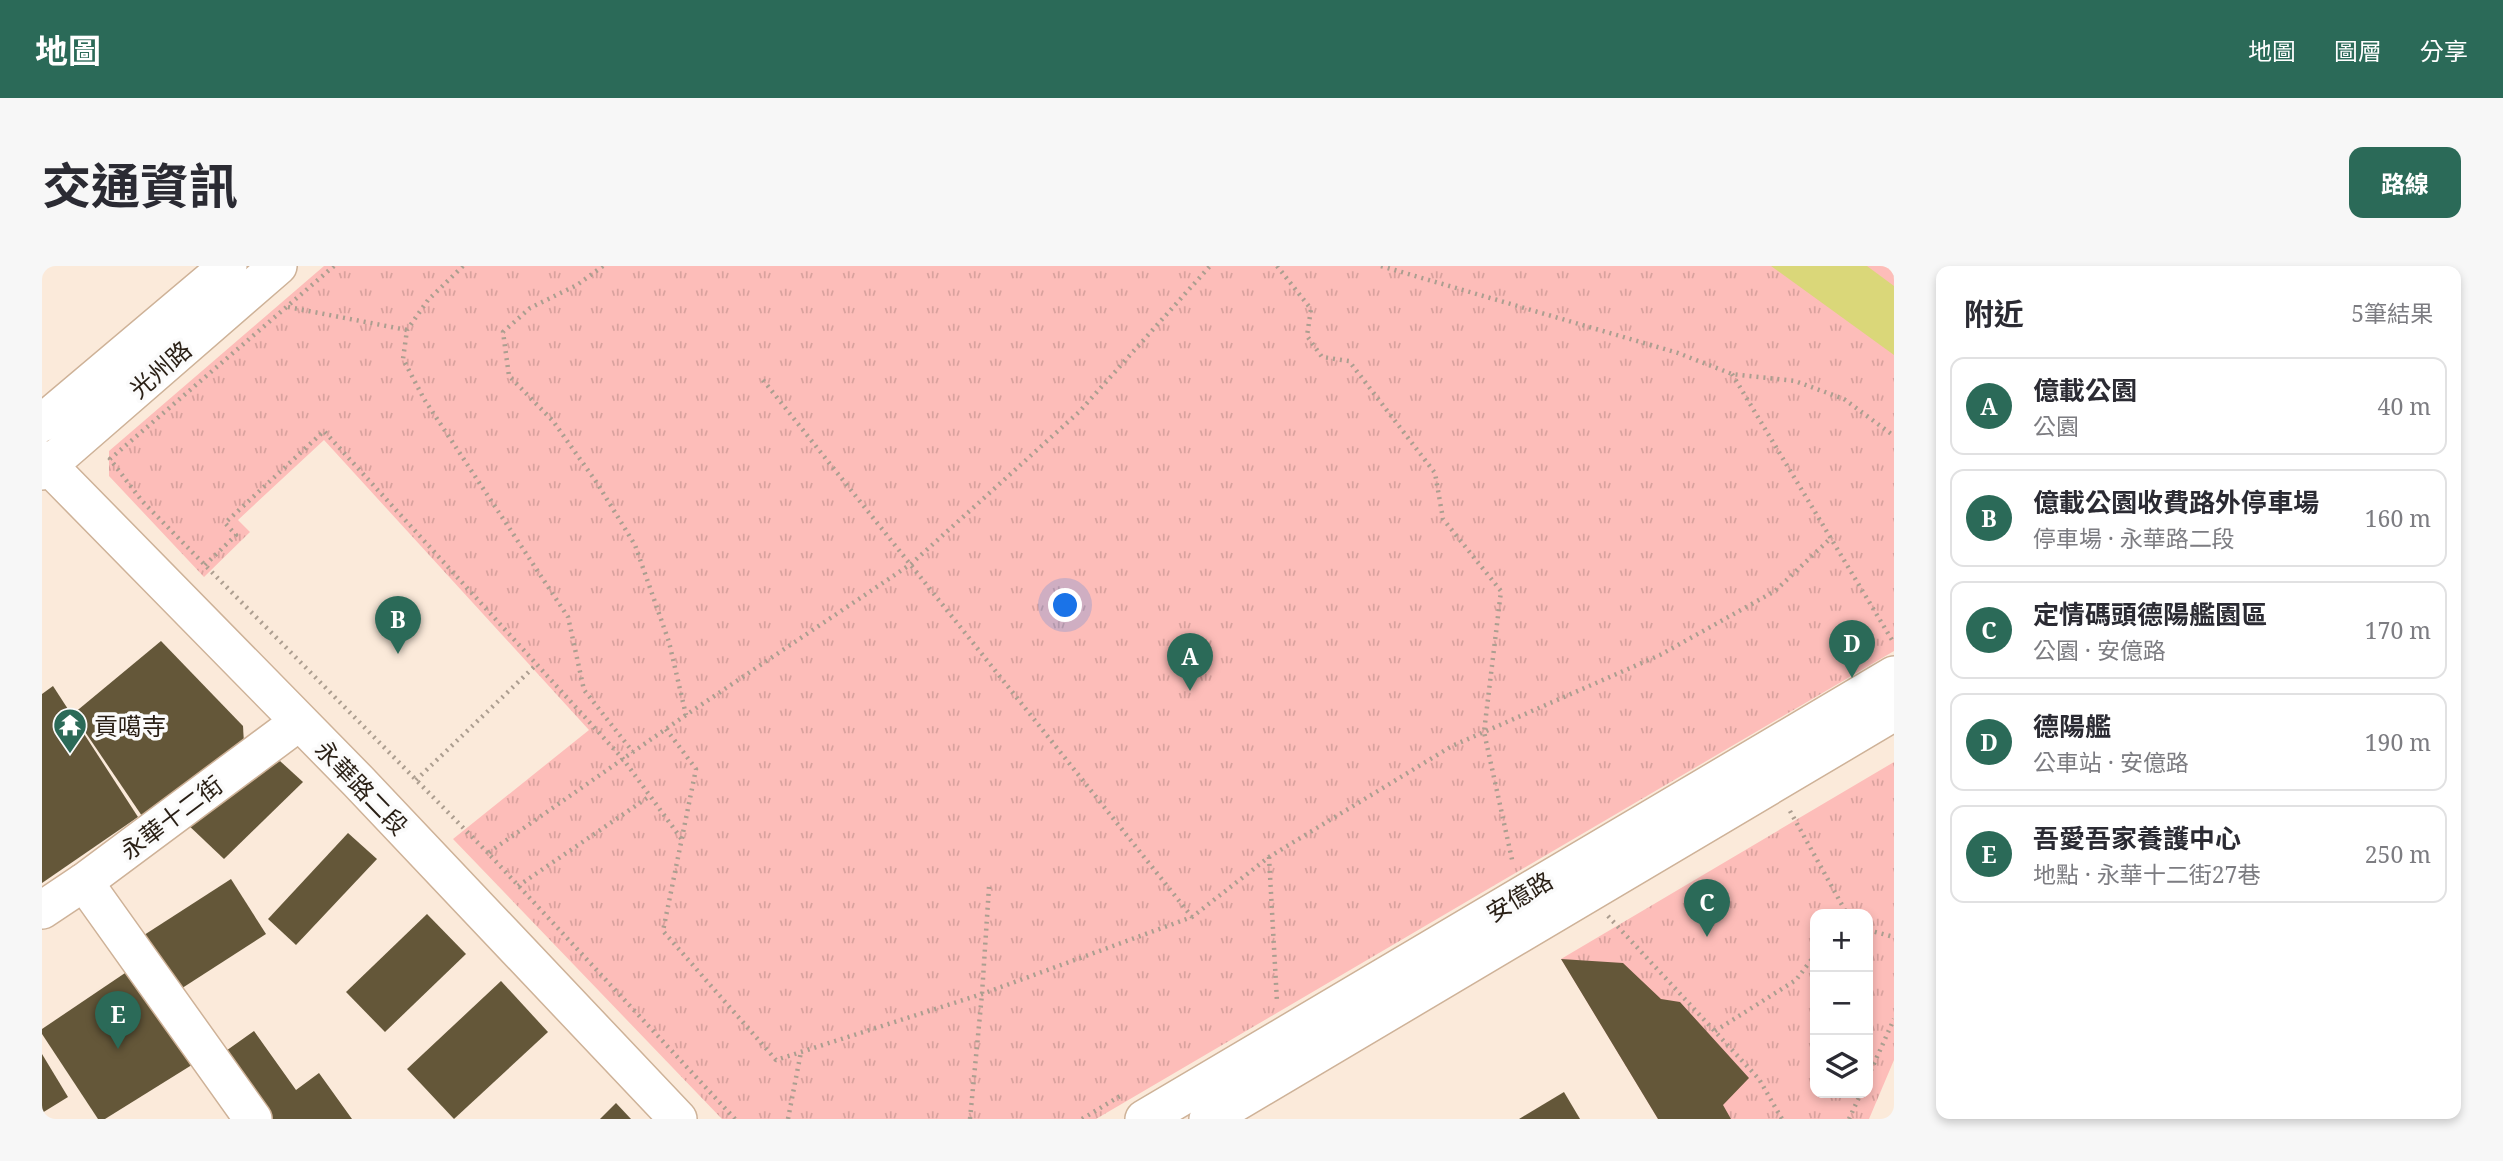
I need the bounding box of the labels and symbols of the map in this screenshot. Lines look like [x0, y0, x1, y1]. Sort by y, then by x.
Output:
street label: 光州路 [122, 333, 198, 405]
your location [1048, 588, 1082, 622]
pin: B [375, 596, 421, 654]
pin: D [1829, 620, 1875, 678]
pin: A [1167, 633, 1213, 691]
temple icon: 貢噶寺 [51, 706, 89, 755]
place label: 貢噶寺 [94, 709, 166, 742]
street label: 永華路二段 [308, 732, 416, 842]
street label: 永華十二街 [113, 768, 229, 866]
street label: 安億路 [1480, 863, 1558, 929]
pin: C [1684, 879, 1730, 937]
pin: E [95, 991, 141, 1049]

